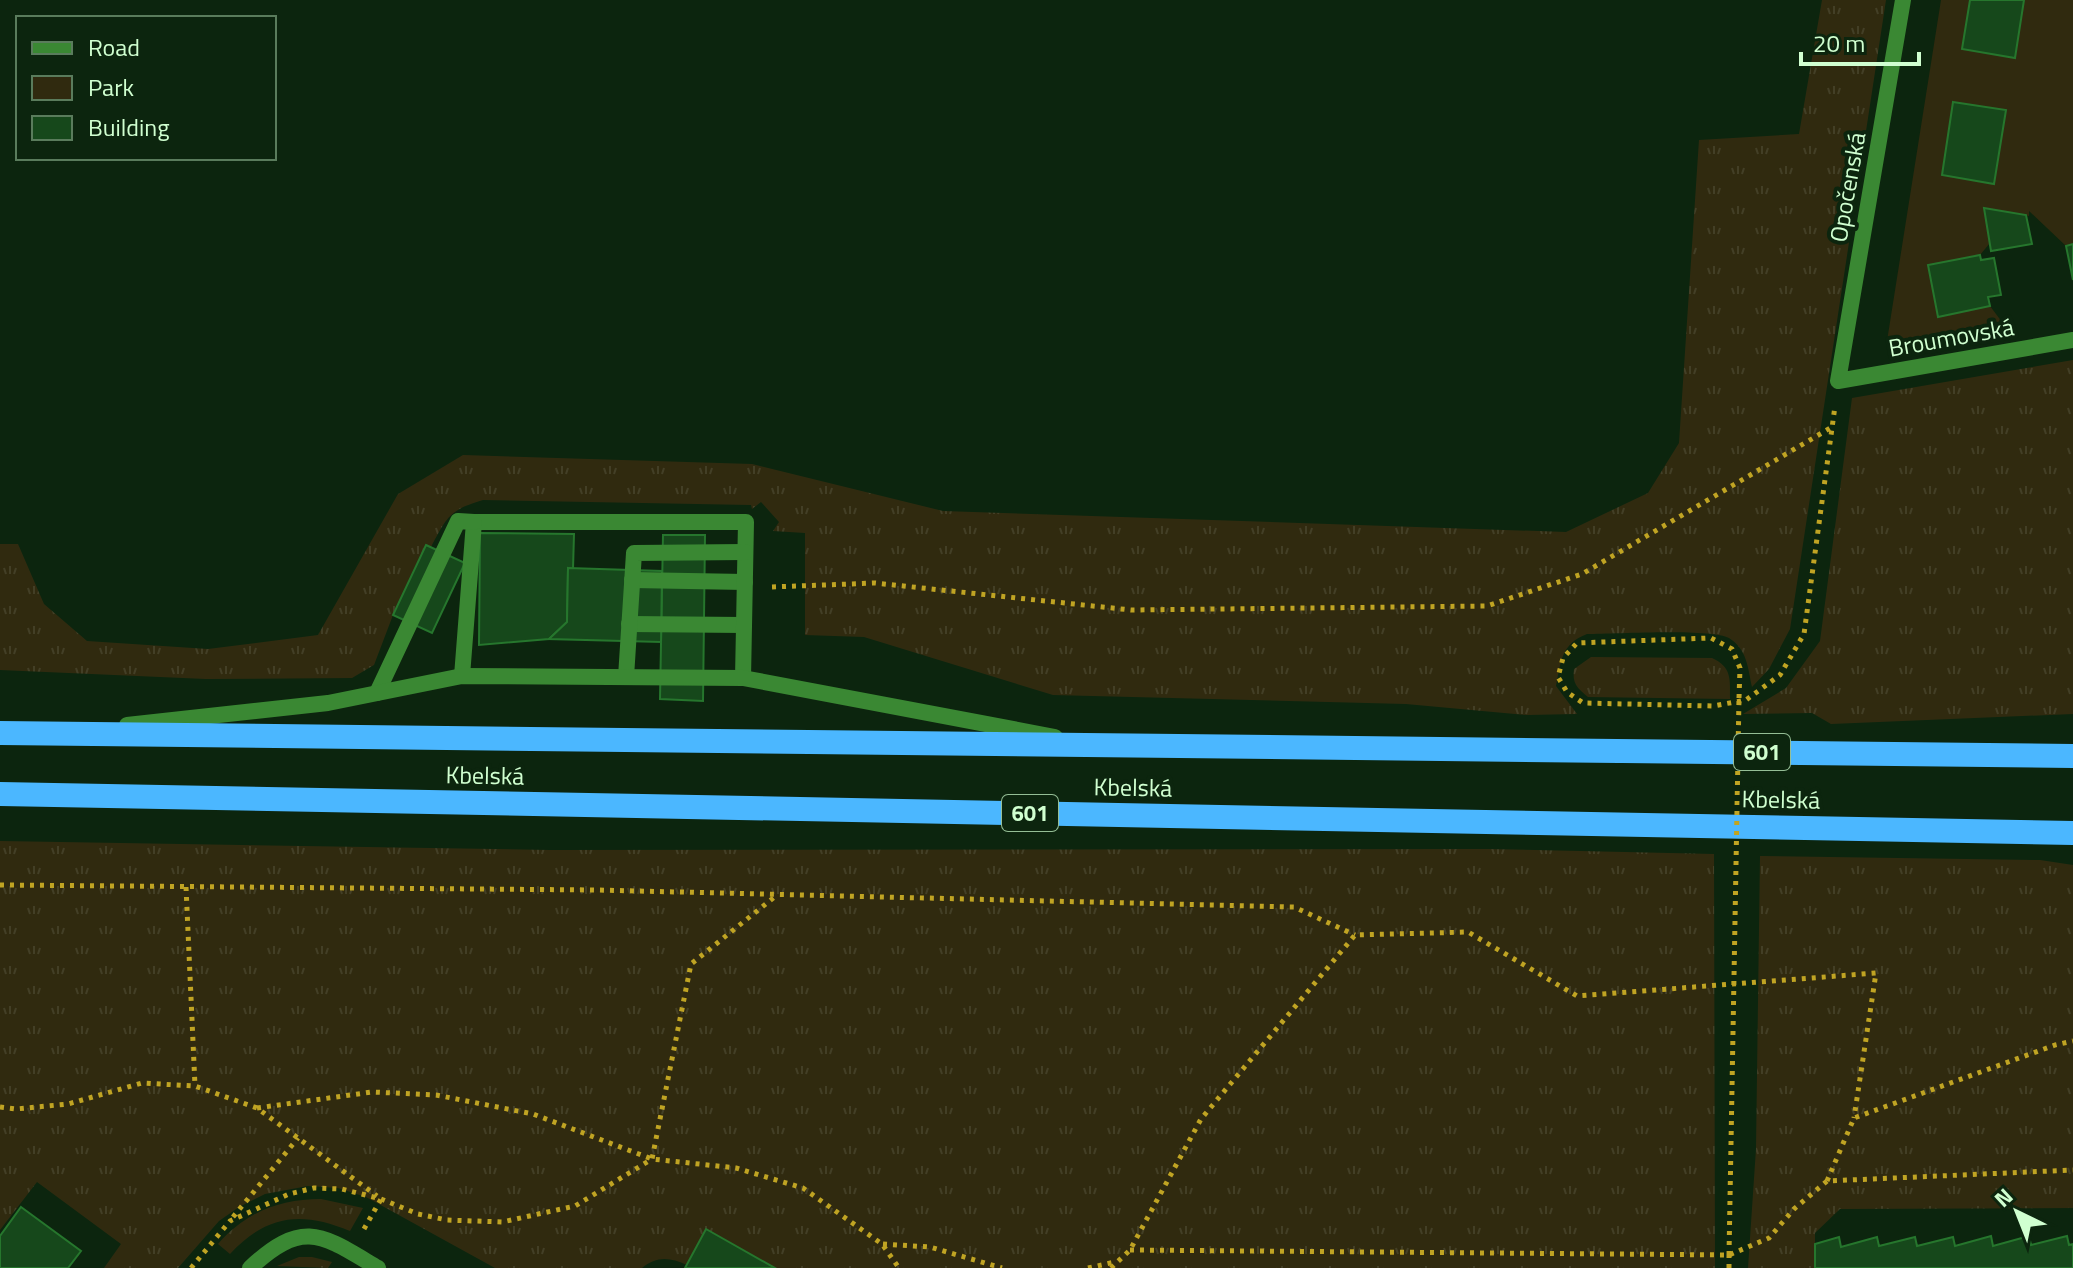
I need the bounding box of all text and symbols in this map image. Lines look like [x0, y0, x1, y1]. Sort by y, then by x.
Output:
legend [16, 16, 276, 160]
scale bar [1801, 16, 1919, 66]
text: 20 m [1813, 25, 1865, 61]
text: Road [88, 29, 140, 65]
text: Park [88, 69, 134, 105]
text: Building [88, 109, 170, 145]
street label: Opočenská [1820, 129, 1874, 245]
street label: Broumovská [1885, 308, 2017, 366]
road number: 601 [1734, 734, 1790, 770]
street label: Kbelská [445, 756, 525, 794]
street label: Kbelská [1093, 768, 1173, 806]
street label: Kbelská [1741, 780, 1821, 818]
road number: 601 [1002, 795, 1058, 831]
north arrow [1977, 1172, 2057, 1252]
text: N [1986, 1180, 2021, 1215]

